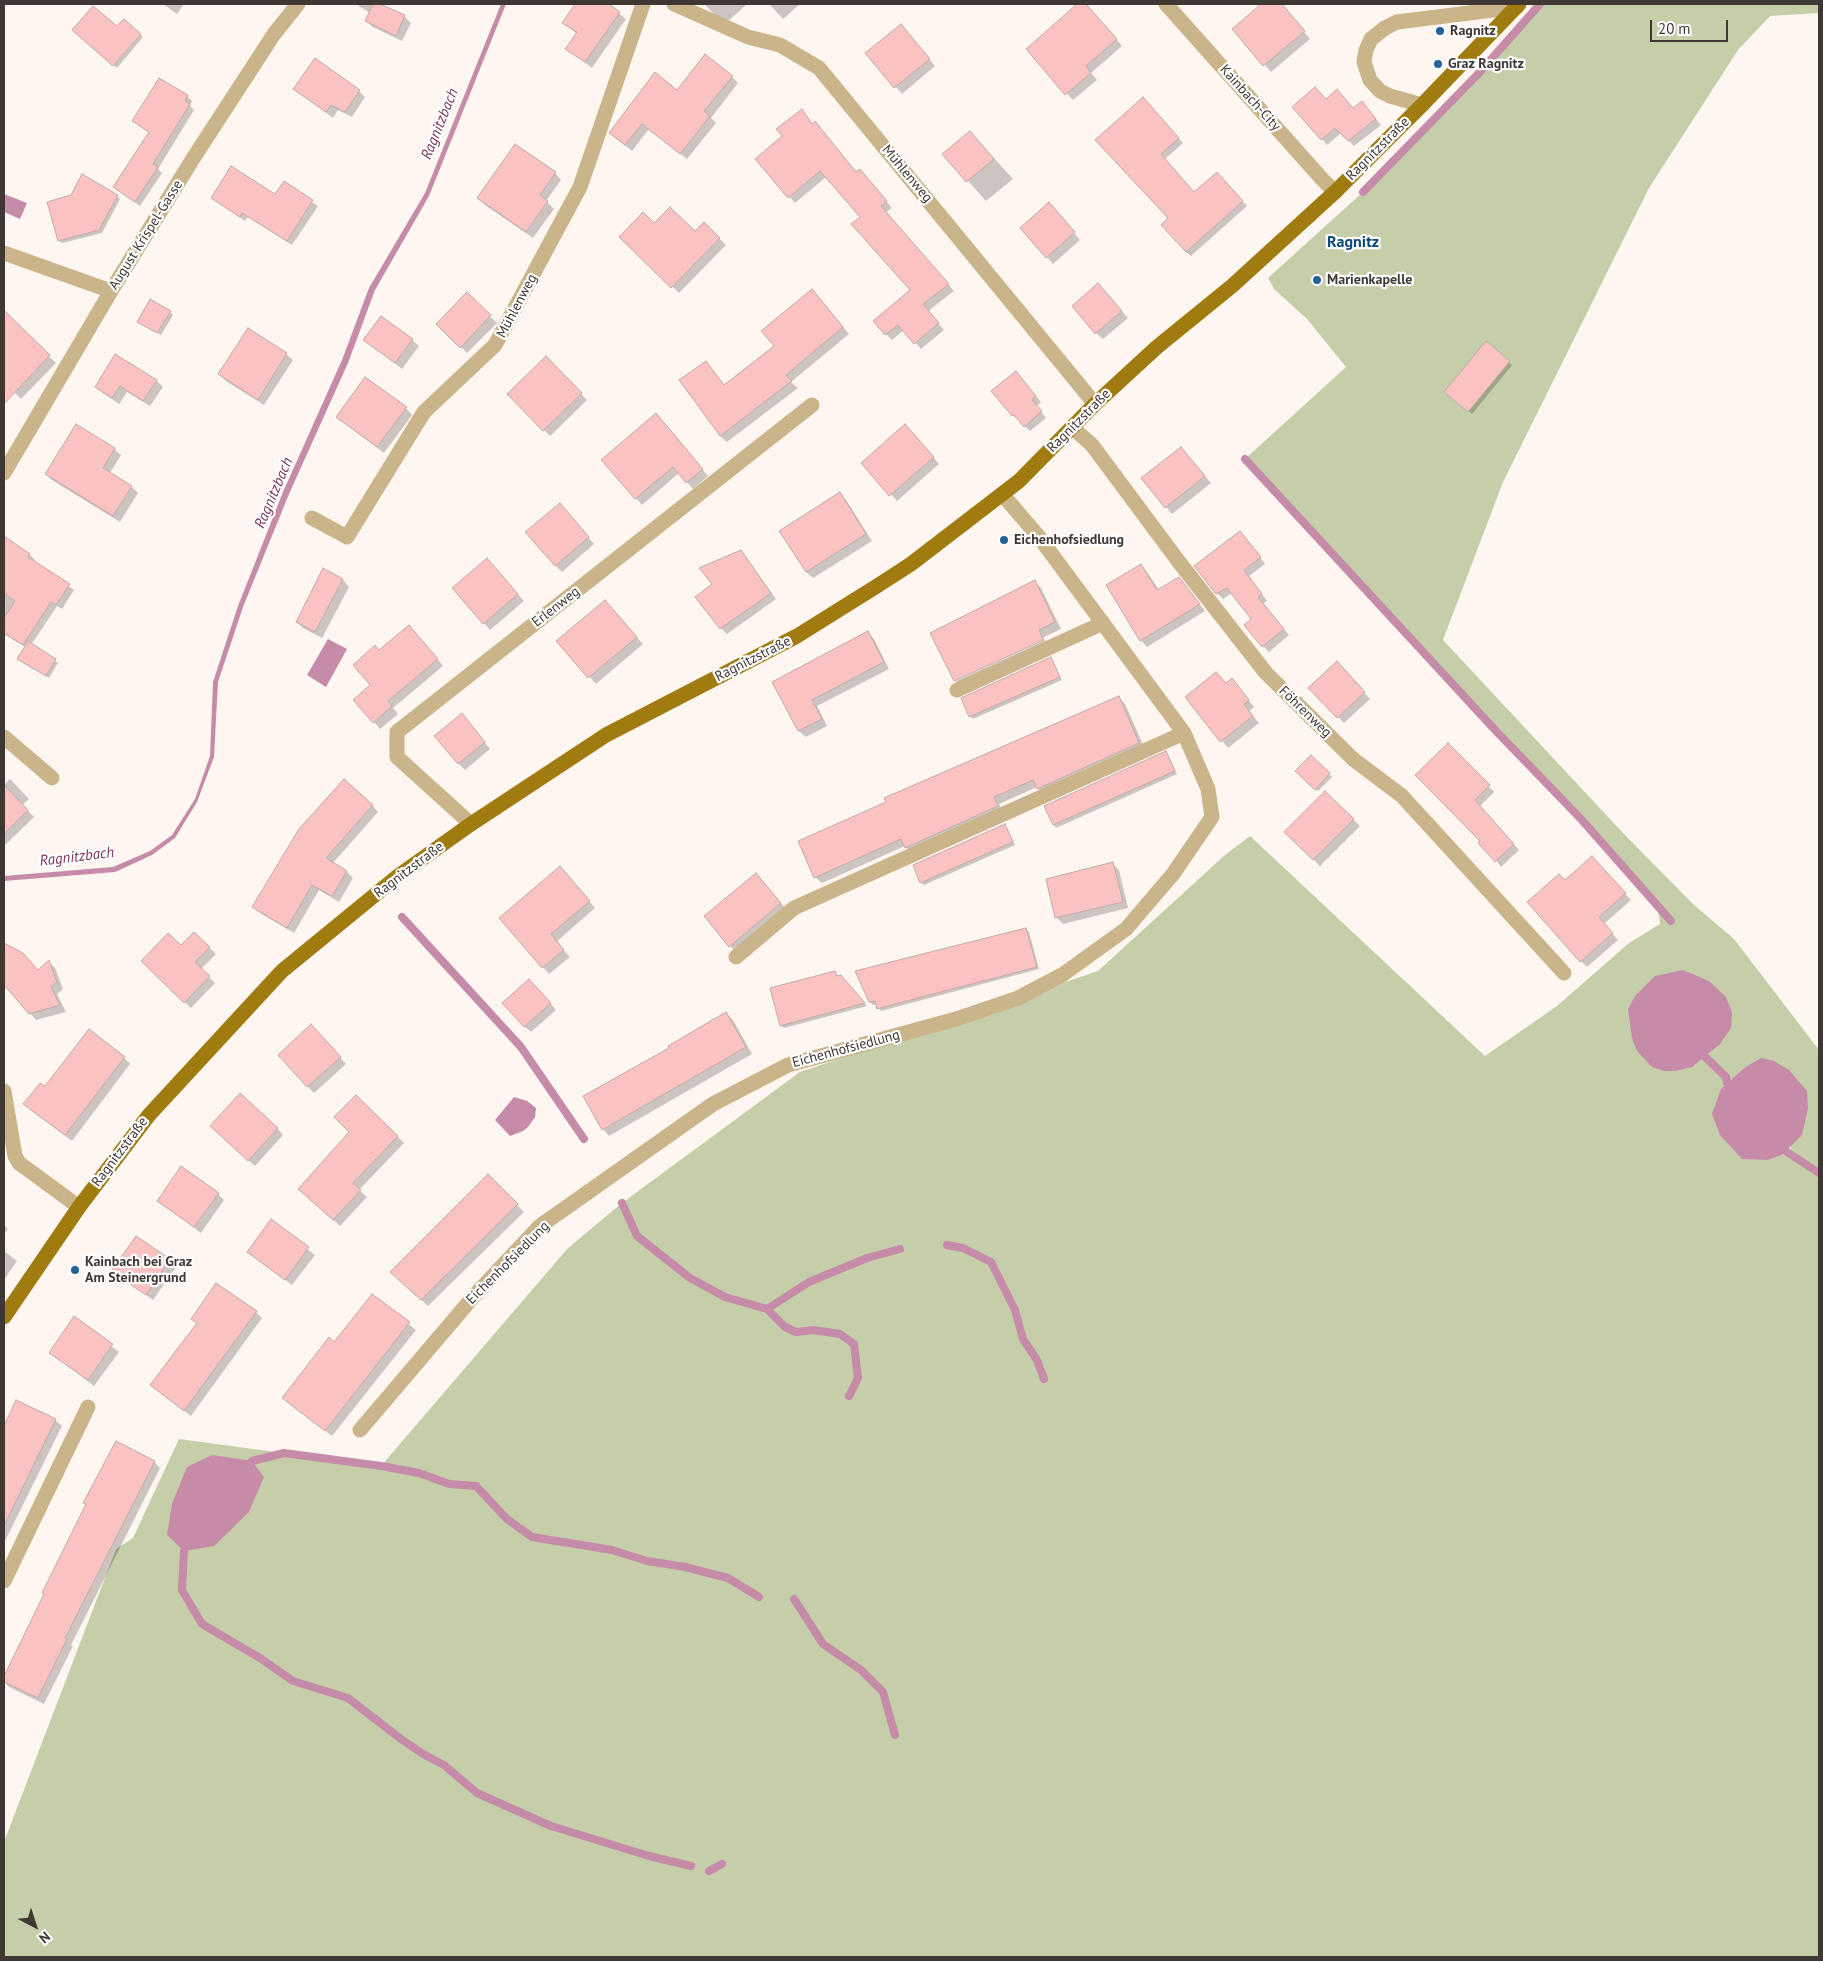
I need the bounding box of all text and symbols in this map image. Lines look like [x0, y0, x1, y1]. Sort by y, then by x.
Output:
scale bar [1653, 10, 1730, 42]
text: 20 m [1658, 19, 1691, 38]
place label: Ragnitz [1450, 23, 1496, 39]
marker: Ragnitz [1434, 25, 1446, 37]
place label: Graz Ragnitz [1448, 56, 1524, 72]
marker: Graz Ragnitz [1432, 58, 1444, 70]
street label: Kainbach-City [1216, 62, 1284, 134]
water label: Ragnitzbach [418, 86, 462, 162]
street label: Ragnitzstraße [1343, 114, 1413, 184]
street label: Mühlenweg [878, 142, 936, 206]
street label: August Krispel-Gasse [106, 177, 186, 293]
district label: Ragnitz [1327, 232, 1379, 252]
street label: Mühlenweg [493, 271, 541, 341]
place label: Marienkapelle [1327, 272, 1412, 288]
marker: Marienkapelle [1311, 274, 1323, 286]
street label: Ragnitzstraße [1044, 386, 1114, 456]
water label: Ragnitzbach [251, 455, 297, 531]
place label: Eichenhofsiedlung [1014, 532, 1124, 548]
marker: Eichenhofsiedlung [998, 534, 1010, 546]
street label: Erlenweg [529, 583, 583, 631]
street label: Ragnitzstraße [712, 633, 794, 685]
street label: Föhrenweg [1275, 683, 1335, 741]
street label: Ragnitzstraße [371, 838, 447, 902]
water label: Ragnitzbach [39, 843, 115, 871]
street label: Eichenhofsiedlung [790, 1027, 902, 1071]
street label: Ragnitzstraße [88, 1114, 152, 1190]
street label: Eichenhofsiedlung [463, 1218, 553, 1308]
place label: Kainbach bei Graz Am Steinergrund [85, 1254, 192, 1286]
marker: Kainbach bei Graz Am Steinergrund [69, 1264, 81, 1276]
north arrow [10, 1901, 60, 1951]
text: N [35, 1928, 54, 1947]

